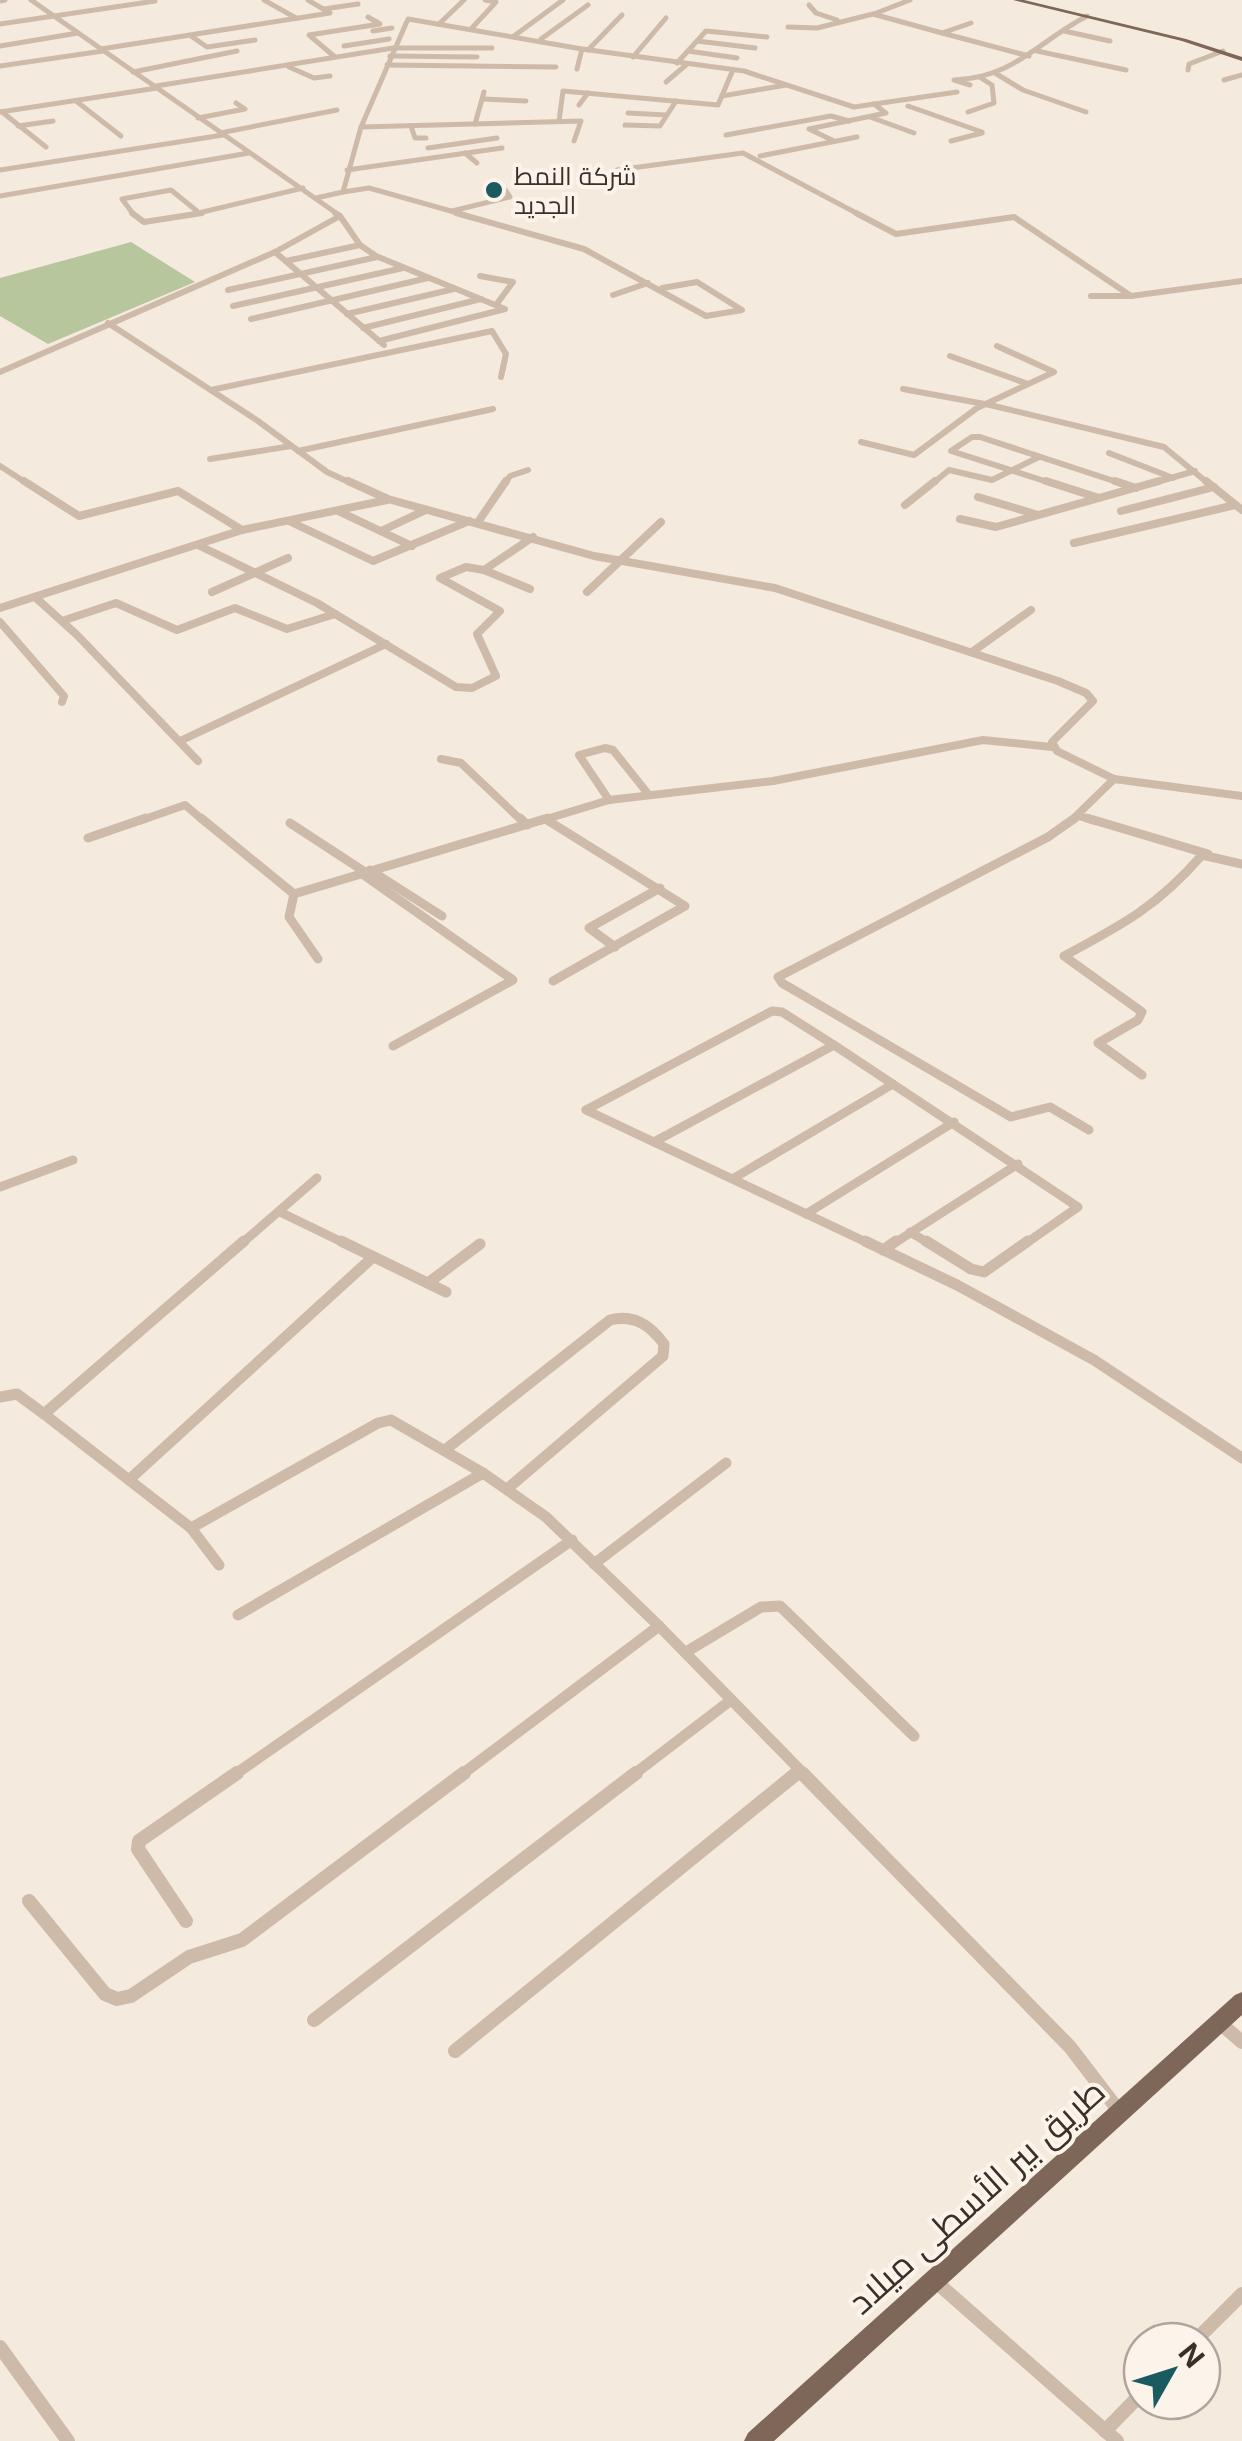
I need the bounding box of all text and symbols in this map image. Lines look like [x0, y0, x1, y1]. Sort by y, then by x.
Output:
place label: شركة النمط الجديد [514, 161, 637, 220]
marker: شركة النمط الجديد [483, 179, 505, 201]
street label: طريق بير الأسطى ميلاد [839, 2070, 1114, 2324]
north arrow [1122, 2321, 1222, 2421]
text: N [1172, 2336, 1211, 2374]

